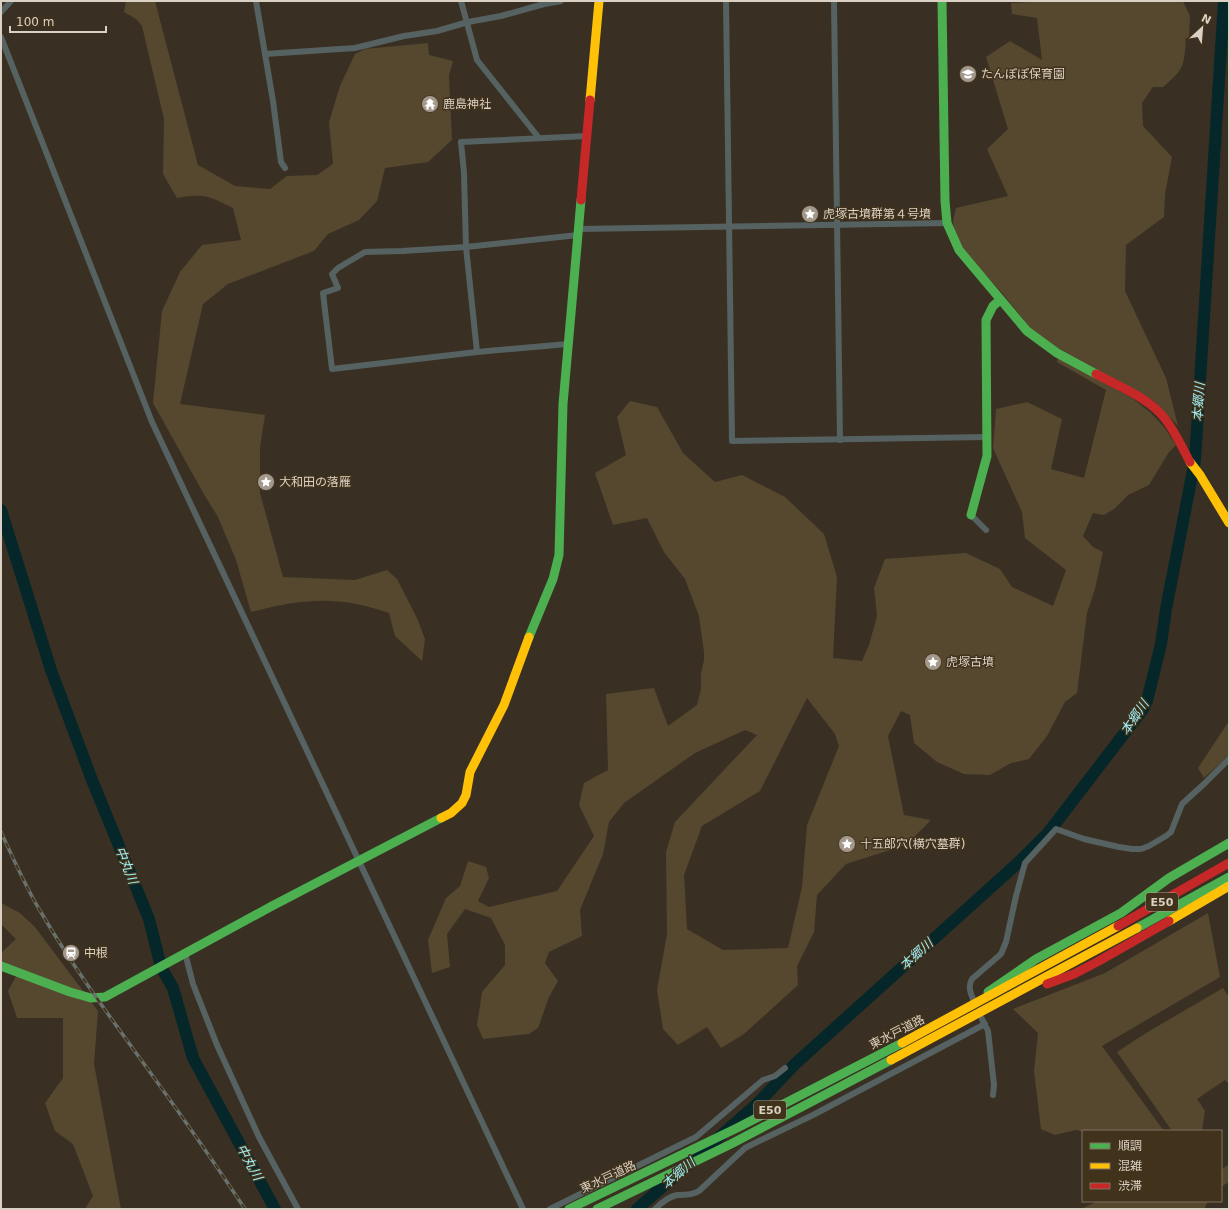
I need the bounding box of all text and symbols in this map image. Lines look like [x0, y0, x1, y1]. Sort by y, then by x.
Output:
scale bar [10, 8, 106, 34]
north arrow [1182, 8, 1222, 48]
text: N [1199, 12, 1213, 27]
text: 100 m [16, 15, 54, 29]
school or university icon: たんぽぽ保育園 [958, 64, 978, 84]
place label: たんぽぽ保育園 [981, 67, 1065, 81]
temple icon: 鹿島神社 [420, 94, 440, 114]
place label: 鹿島神社 [443, 97, 491, 111]
place icon: 虎塚古墳群第４号墳 [800, 204, 820, 224]
place label: 虎塚古墳群第４号墳 [823, 207, 931, 221]
water label: 本郷川 [1190, 380, 1207, 422]
place icon: 大和田の落雁 [256, 472, 276, 492]
place label: 大和田の落雁 [279, 475, 351, 489]
place icon: 虎塚古墳 [923, 652, 943, 672]
place label: 虎塚古墳 [946, 655, 994, 669]
water label: 本郷川 [1117, 695, 1153, 738]
place icon: 十五郎穴(横穴墓群) [837, 834, 857, 854]
place label: 十五郎穴(横穴墓群) [860, 837, 965, 851]
water label: 中丸川 [112, 844, 142, 888]
road number: E50 [1146, 893, 1178, 911]
water label: 本郷川 [897, 934, 937, 973]
station icon: 中根 [61, 943, 81, 963]
place label: 中根 [84, 946, 108, 960]
street label: 東水戸道路 [867, 1012, 927, 1052]
road number: E50 [754, 1101, 786, 1119]
legend [1082, 1130, 1222, 1202]
text: 順調 [1118, 1139, 1142, 1153]
water label: 中丸川 [234, 1142, 267, 1185]
water label: 本郷川 [659, 1154, 699, 1192]
street label: 東水戸道路 [578, 1158, 638, 1196]
text: 混雑 [1118, 1159, 1142, 1173]
text: 渋滞 [1118, 1179, 1142, 1193]

